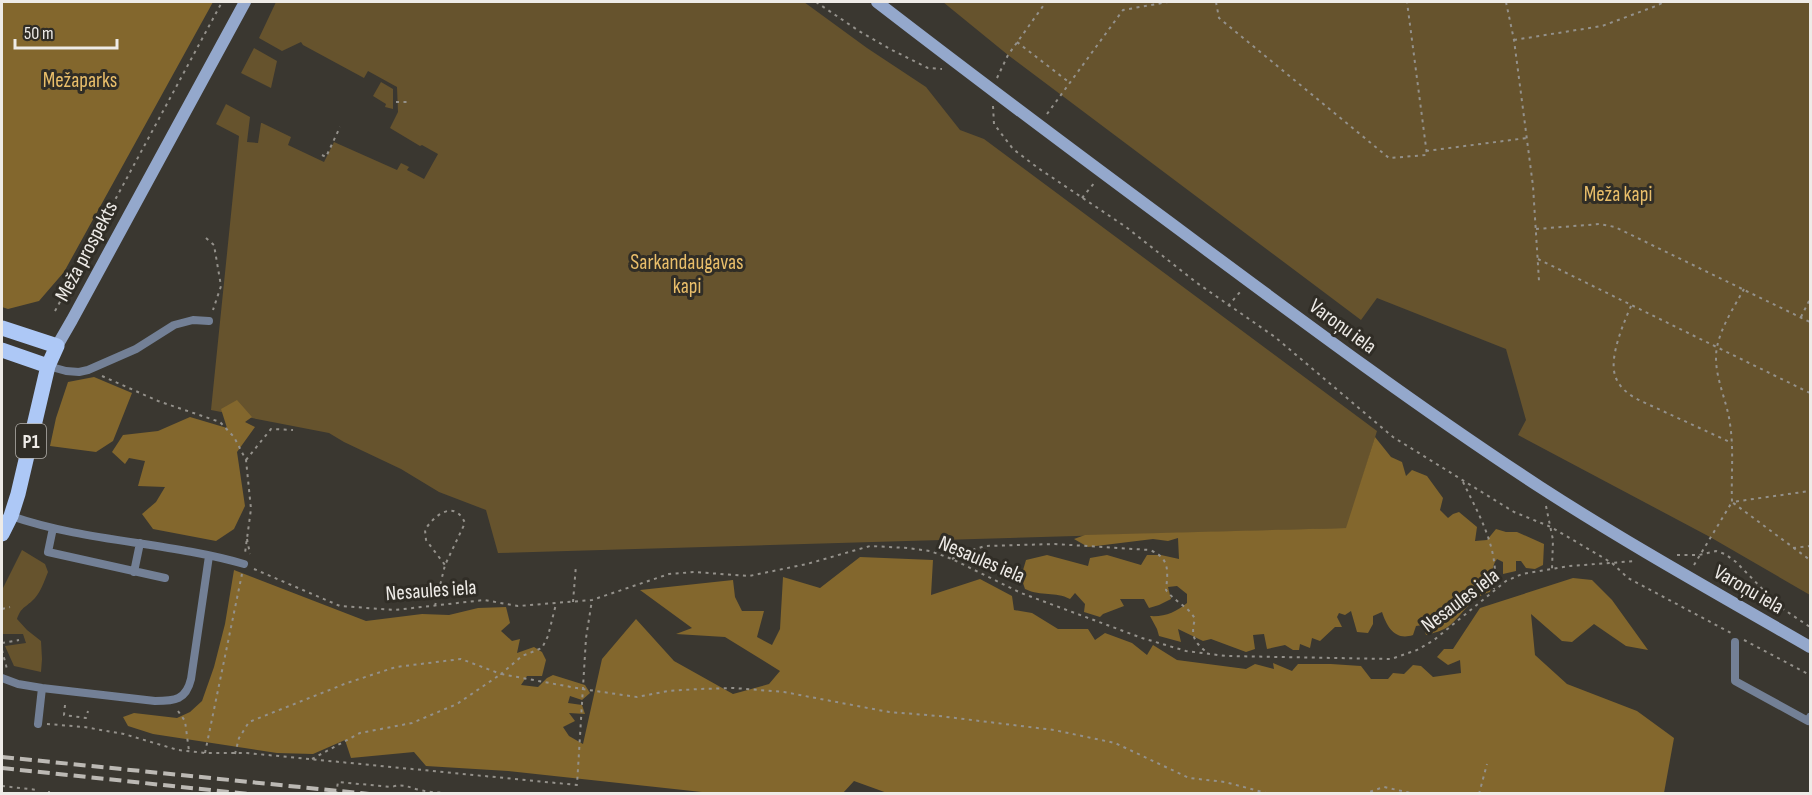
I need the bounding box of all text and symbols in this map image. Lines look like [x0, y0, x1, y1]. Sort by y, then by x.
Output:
scale bar [15, 12, 117, 50]
text: 50 m [24, 23, 54, 44]
park label: Mežaparks [43, 68, 117, 93]
park label: Meža kapi [1584, 182, 1652, 207]
street label: Meža prospekts [50, 197, 123, 305]
park label: Sarkandaugavas kapi [630, 250, 744, 299]
street label: Varoņu iela [1304, 294, 1381, 359]
road number: P1 [16, 424, 46, 458]
street label: Nesaules iela [935, 530, 1029, 589]
street label: Varoņu iela [1709, 559, 1788, 619]
street label: Nesaules iela [1416, 563, 1504, 638]
street label: Nesaules iela [385, 575, 477, 606]

